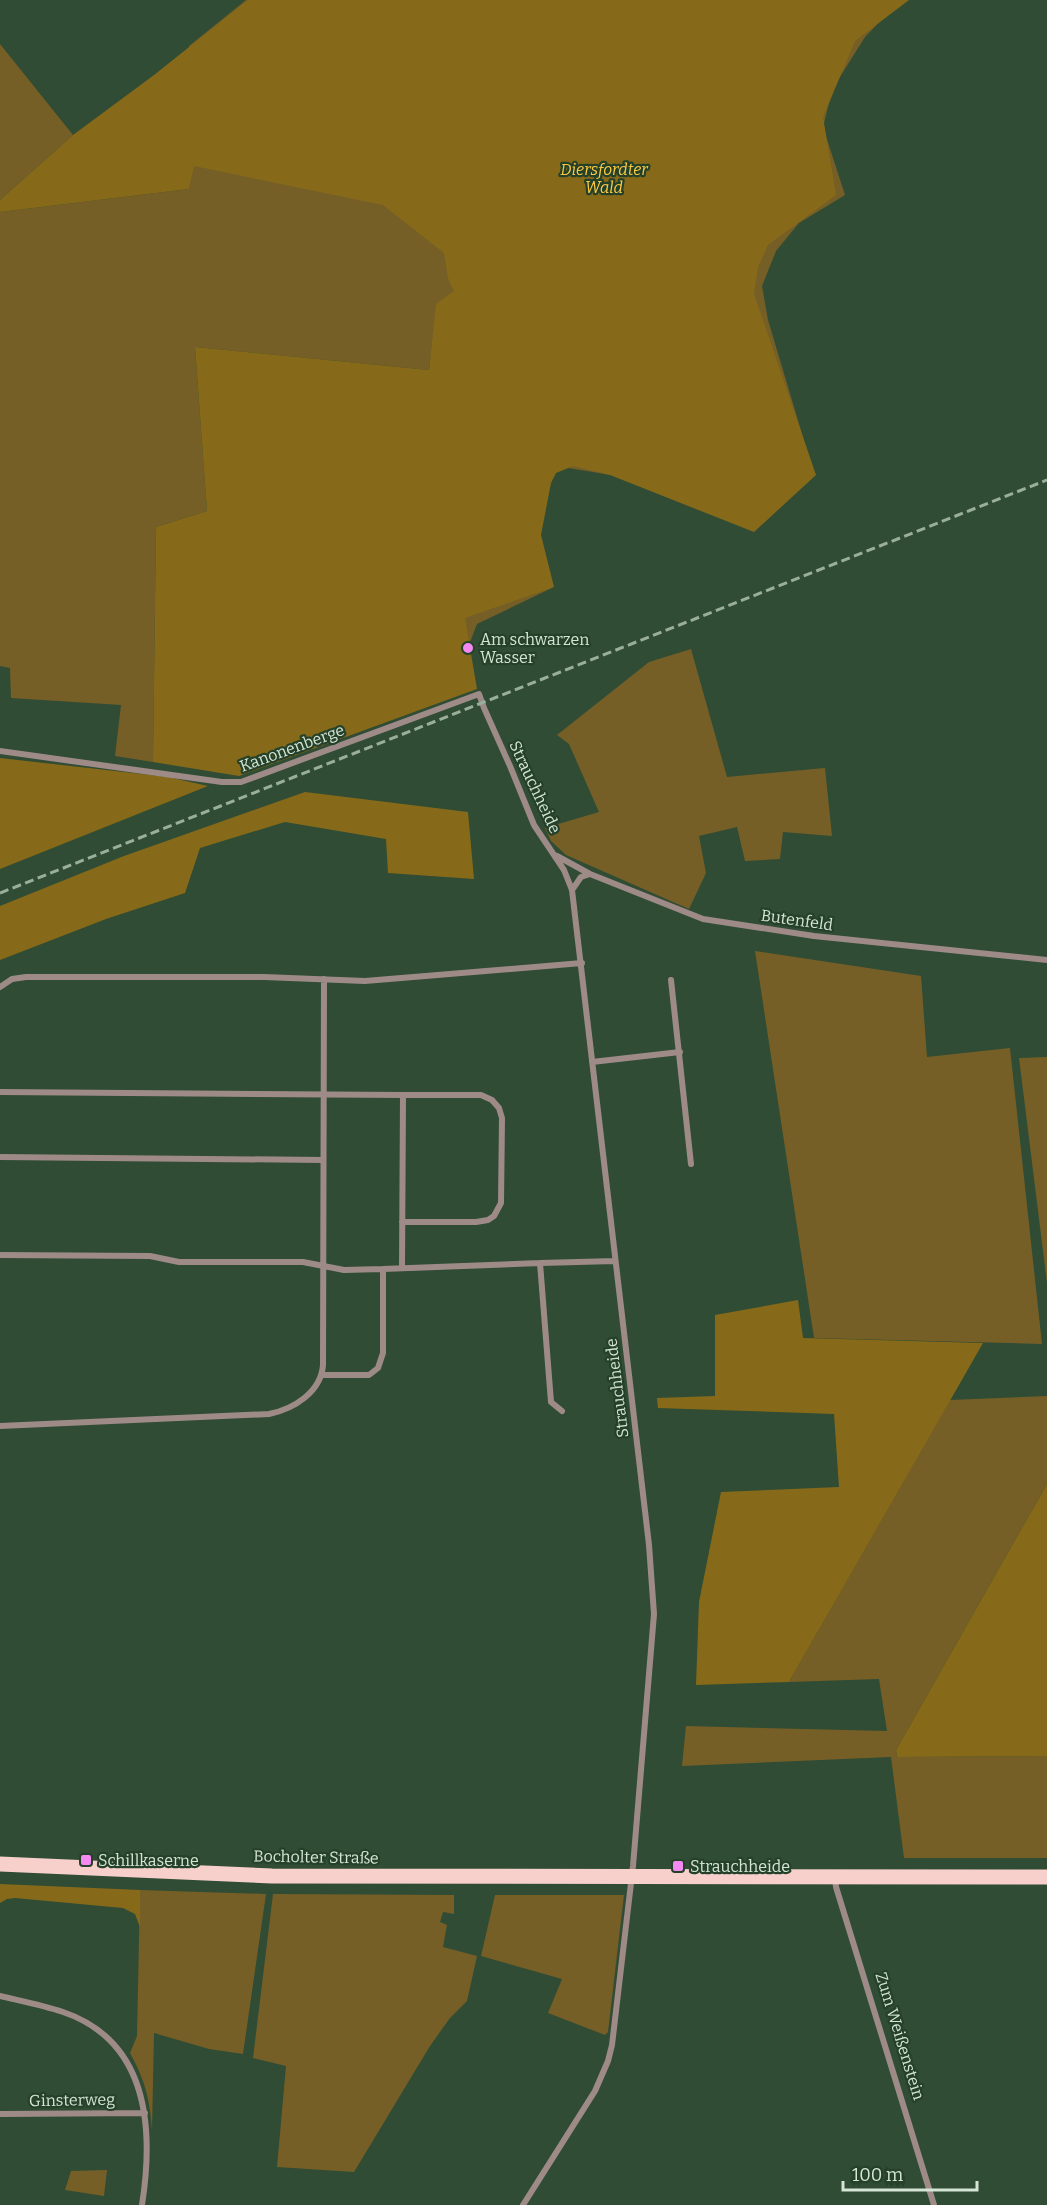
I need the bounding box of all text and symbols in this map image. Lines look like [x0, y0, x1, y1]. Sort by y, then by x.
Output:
park label: Diersfordter Wald [560, 160, 649, 197]
place label: Am schwarzen Wasser [480, 630, 589, 667]
marker: Am schwarzen Wasser [461, 641, 475, 655]
street label: Kanonenberge [237, 720, 347, 776]
street label: Strauchheide [505, 738, 565, 836]
street label: Butenfeld [760, 906, 835, 935]
street label: Strauchheide [601, 1337, 633, 1439]
street label: Bocholter Straße [253, 1846, 379, 1868]
place label: Schillkaserne [98, 1851, 199, 1870]
marker: Schillkaserne [79, 1853, 93, 1867]
place label: Strauchheide [690, 1857, 790, 1876]
marker: Strauchheide [671, 1859, 685, 1873]
street label: Zum Weißenstein [872, 1970, 928, 2102]
street label: Ginsterweg [29, 2090, 115, 2110]
scale bar [843, 2154, 976, 2192]
text: 100 m [852, 2164, 903, 2186]

